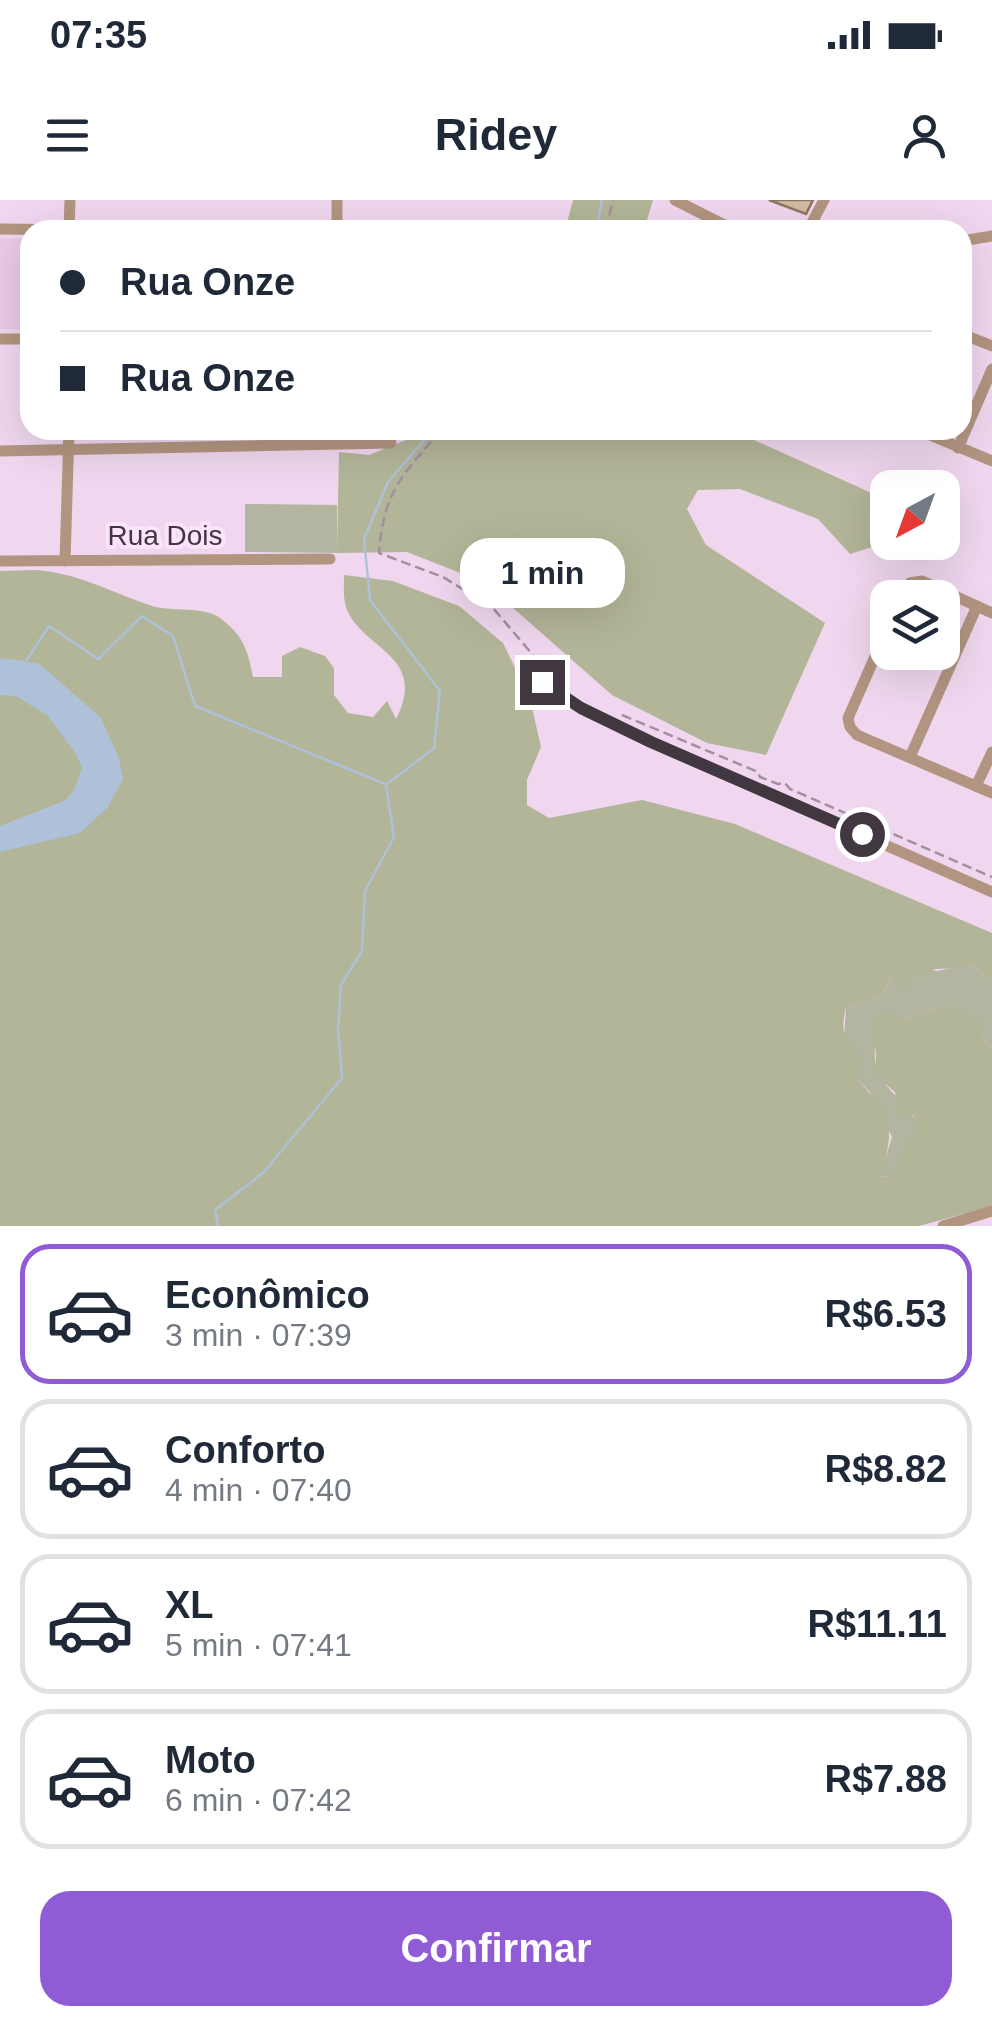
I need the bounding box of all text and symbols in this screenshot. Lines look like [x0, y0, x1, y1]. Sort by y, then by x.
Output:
text: 07:35 [50, 14, 147, 56]
icon: menu [40, 108, 95, 163]
icon: person [897, 108, 952, 163]
text: Ridey [435, 109, 557, 160]
text: Rua Onze [120, 261, 295, 303]
text: Rua Onze [120, 357, 295, 399]
north arrow [870, 470, 960, 560]
map controls [870, 470, 960, 670]
street label: Rua Dois [107, 520, 223, 551]
callout: 1 min [460, 537, 624, 607]
text: 1 min [501, 555, 584, 591]
button: layers [870, 580, 960, 670]
route end [520, 660, 565, 705]
route start [840, 812, 885, 857]
icon: car [45, 1269, 135, 1359]
text: Econômico [165, 1274, 370, 1316]
text: R$6.53 [824, 1293, 947, 1335]
text: 3 min · 07:39 [165, 1317, 352, 1353]
icon: car [45, 1424, 135, 1514]
text: Conforto [165, 1429, 325, 1471]
text: R$8.82 [824, 1448, 947, 1490]
text: 4 min · 07:40 [165, 1472, 352, 1508]
icon: car [45, 1579, 135, 1669]
text: XL [165, 1584, 214, 1626]
text: R$11.11 [808, 1603, 947, 1645]
text: 5 min · 07:41 [165, 1627, 352, 1663]
icon: car [45, 1734, 135, 1824]
text: Moto [165, 1739, 256, 1781]
text: R$7.88 [824, 1758, 947, 1800]
text: 6 min · 07:42 [165, 1782, 352, 1818]
button: Confirmar [40, 1891, 952, 2006]

